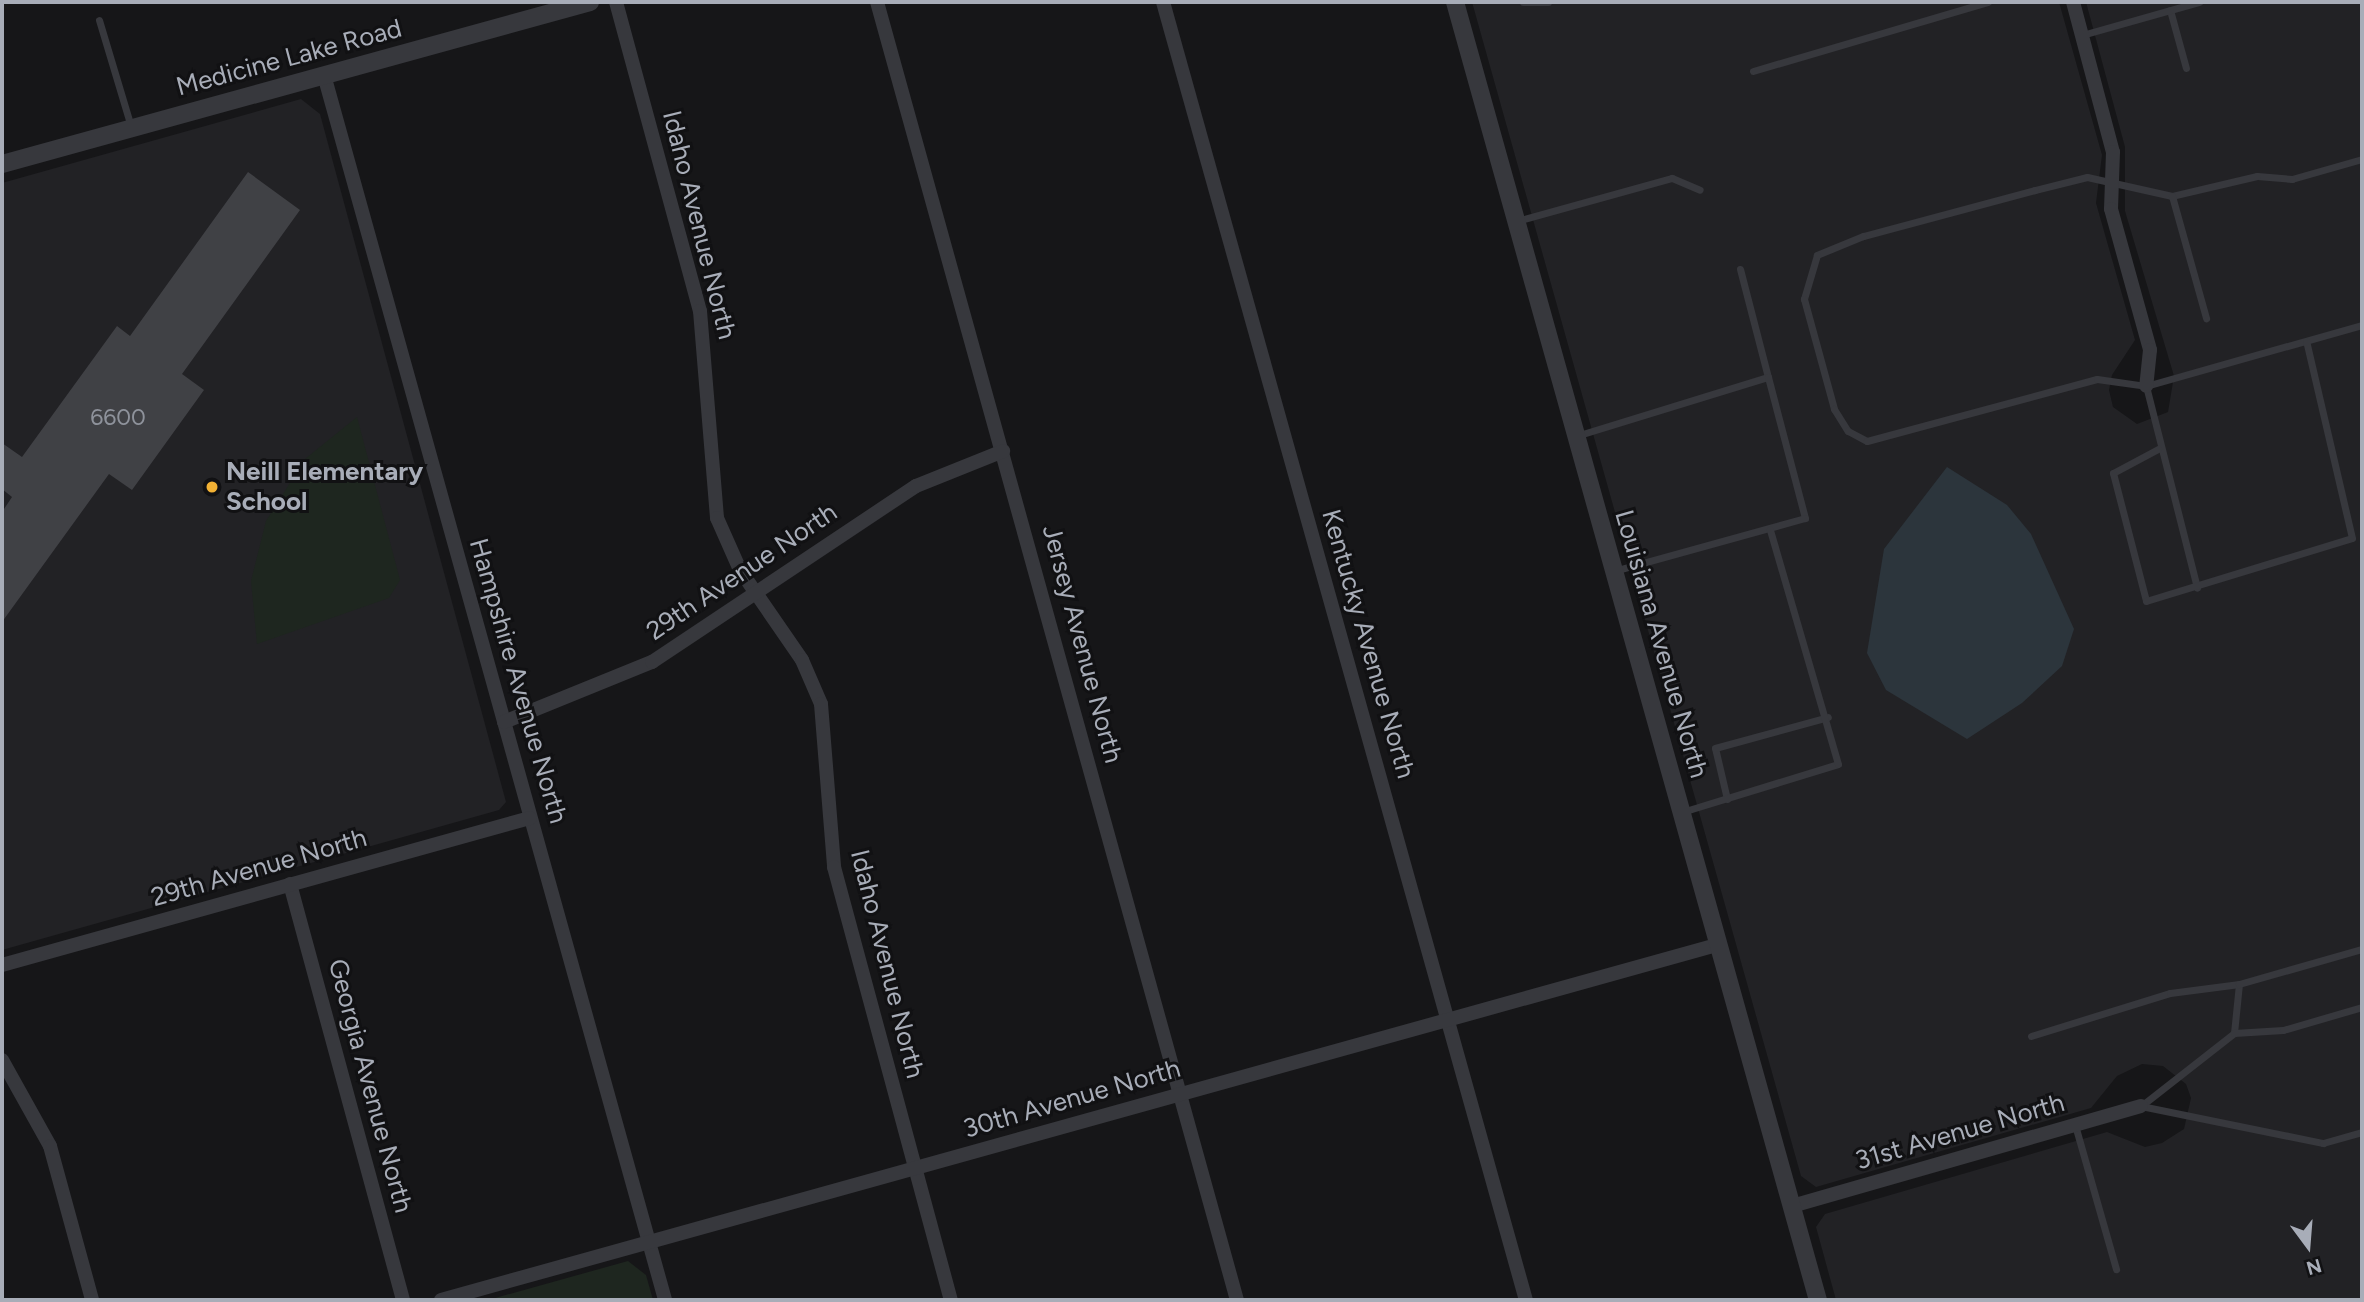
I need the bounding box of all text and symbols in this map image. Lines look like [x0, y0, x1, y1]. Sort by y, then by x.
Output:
street label: Medicine Lake Road [173, 13, 405, 103]
street label: Idaho Avenue North [656, 108, 742, 342]
house number: 6600 [90, 403, 146, 431]
place label: Neill Elementary School [226, 456, 423, 518]
marker: Neill Elementary School [204, 479, 220, 495]
street label: 29th Avenue North [641, 497, 843, 647]
street label: Kentucky Avenue North [1315, 506, 1421, 782]
street label: Louisiana Avenue North [1608, 506, 1714, 782]
street label: Jersey Avenue North [1035, 522, 1129, 766]
street label: Hampshire Avenue North [462, 535, 574, 827]
street label: 29th Avenue North [148, 822, 370, 914]
street label: Idaho Avenue North [844, 847, 930, 1081]
street label: Georgia Avenue North [321, 956, 419, 1216]
street label: 30th Avenue North [960, 1053, 1184, 1145]
street label: 31st Avenue North [1852, 1087, 2068, 1177]
north arrow [2273, 1211, 2343, 1281]
text: N [2304, 1254, 2324, 1280]

